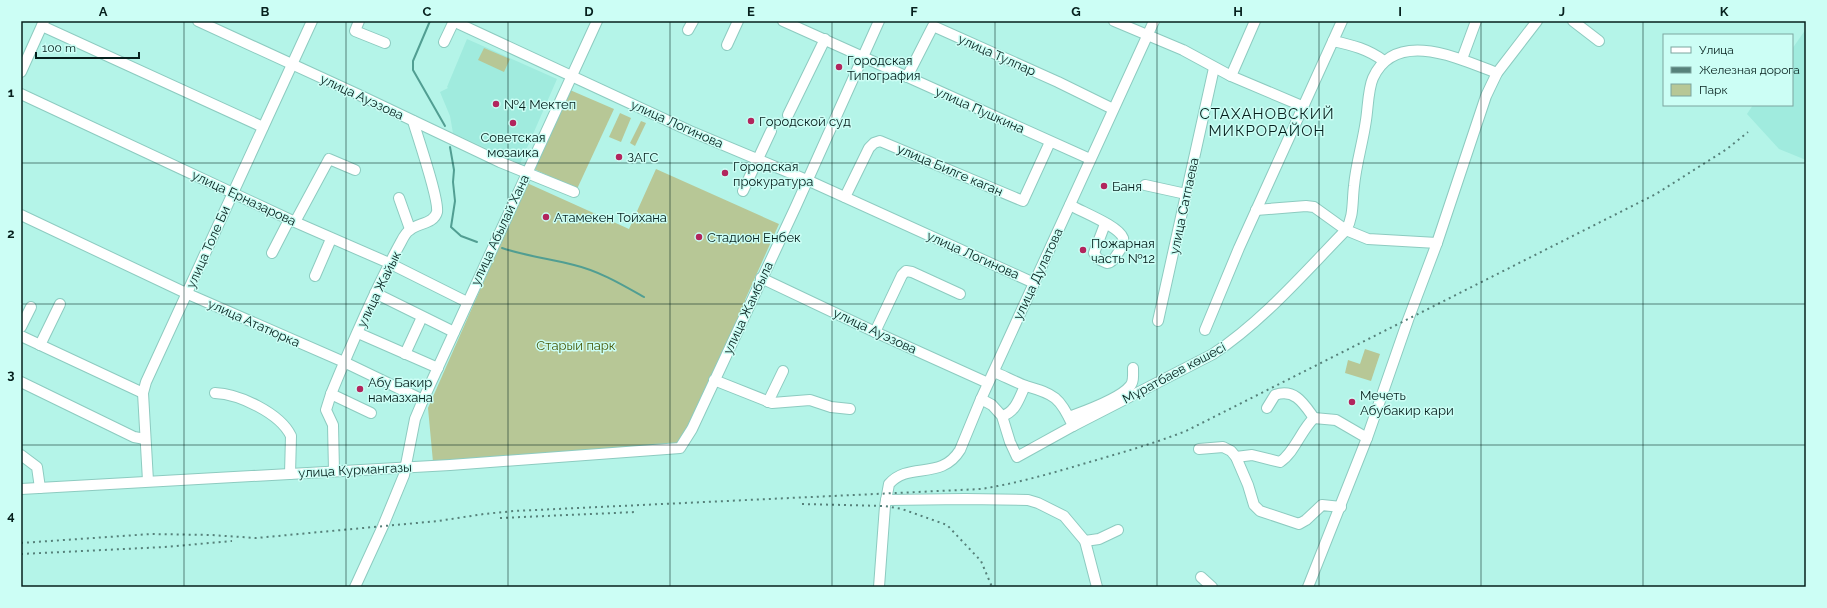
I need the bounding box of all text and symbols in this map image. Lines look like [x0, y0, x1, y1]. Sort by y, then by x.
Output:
text: A [99, 4, 108, 19]
text: B [261, 4, 270, 19]
text: C [423, 4, 432, 19]
text: D [584, 4, 594, 19]
text: E [747, 4, 755, 19]
text: F [910, 4, 918, 19]
text: G [1071, 4, 1081, 19]
text: H [1233, 4, 1243, 19]
text: I [1398, 4, 1402, 19]
text: J [1559, 4, 1565, 19]
text: K [1720, 4, 1729, 19]
street label: улица Тулпар [956, 31, 1038, 79]
scale bar [36, 34, 139, 60]
legend [1663, 34, 1793, 106]
text: 100 m [42, 41, 76, 55]
text: Улица [1699, 43, 1734, 57]
place label: Городская Типография [847, 53, 921, 83]
marker: Городская Типография [834, 62, 844, 72]
text: Железная дорога [1699, 63, 1800, 77]
street label: улица Ауэзова [318, 71, 406, 123]
text: Парк [1699, 83, 1728, 97]
street label: улица Пушкина [933, 84, 1027, 136]
text: 1 [8, 85, 15, 100]
place label: №4 Мектеп [504, 97, 576, 112]
street label: улица Логинова [628, 97, 726, 151]
marker: №4 Мектеп [491, 99, 501, 109]
district label: СТАХАНОВСКИЙ МИКРОРАЙОН [1199, 105, 1335, 140]
place label: Городской суд [759, 114, 851, 129]
marker: Городской суд [746, 116, 756, 126]
marker: Советская мозаика [508, 118, 518, 128]
place label: Советская мозаика [480, 130, 546, 160]
street label: улица Билге каган [895, 141, 1005, 199]
place label: ЗАГС [627, 150, 658, 165]
marker: ЗАГС [614, 152, 624, 162]
street label: улица Сатпаева [1166, 156, 1202, 256]
place label: Городская прокуратура [733, 159, 813, 189]
street label: улица Ерназарова [189, 167, 299, 229]
marker: Городская прокуратура [720, 168, 730, 178]
street label: улица Абылай Хана [468, 172, 532, 288]
place label: Баня [1112, 179, 1142, 194]
marker: Баня [1099, 181, 1109, 191]
street label: улица Толе Би [183, 204, 233, 290]
place label: Атамекен Тойхана [554, 210, 667, 225]
marker: Атамекен Тойхана [541, 212, 551, 222]
text: 2 [7, 226, 15, 241]
street label: улица Дулатова [1010, 226, 1066, 322]
street label: улица Логинова [924, 228, 1022, 282]
place label: Стадион Енбек [707, 230, 801, 245]
marker: Стадион Енбек [694, 232, 704, 242]
place label: Пожарная часть №12 [1091, 236, 1155, 266]
marker: Пожарная часть №12 [1078, 245, 1088, 255]
street label: улица Жайык [354, 248, 404, 330]
street label: улица Жамбыла [720, 259, 776, 357]
street label: улица Ататюрка [206, 296, 302, 350]
street label: улица Ауэзова [831, 305, 919, 357]
park label: Старый парк [536, 338, 616, 353]
street label: Мұратбаев көшесі [1120, 339, 1228, 407]
text: 3 [7, 367, 15, 382]
place label: Абу Бакир намазхана [368, 375, 433, 405]
marker: Абу Бакир намазхана [355, 384, 365, 394]
place label: Мечеть Абубакир кари [1360, 388, 1454, 418]
marker: Мечеть Абубакир кари [1347, 397, 1357, 407]
street label: улица Курмангазы [298, 460, 412, 480]
text: 4 [7, 508, 15, 523]

